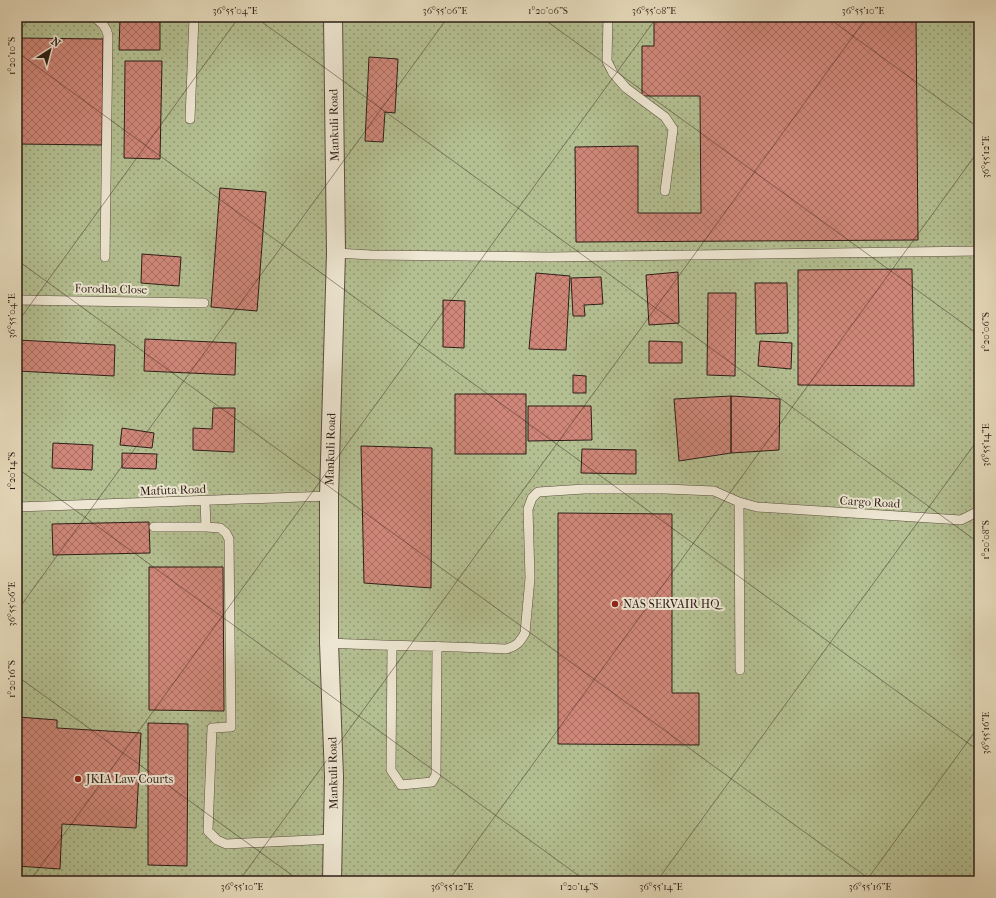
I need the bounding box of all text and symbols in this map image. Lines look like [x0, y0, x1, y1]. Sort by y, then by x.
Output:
text: 36°55'04"E [212, 5, 258, 17]
text: 36°55'06"E [423, 5, 467, 17]
text: 1°20'06"S [528, 5, 568, 17]
text: 36°55'08"E [632, 5, 676, 17]
text: 36°55'10"E [842, 5, 884, 17]
north arrow [30, 30, 70, 70]
text: N [48, 35, 63, 50]
text: 1°20'10"S [6, 37, 18, 75]
street label: Mankuli Road [326, 88, 342, 161]
text: 36°55'12"E [980, 136, 992, 178]
street label: Forodha Close [75, 281, 148, 297]
text: 36°55'04"E [6, 293, 18, 339]
text: 1°20'06"S [980, 312, 992, 352]
street label: Mankuli Road [322, 412, 338, 486]
text: 36°55'14"E [980, 423, 992, 467]
text: 1°20'14"S [6, 452, 18, 490]
street label: Mafuta Road [140, 482, 207, 498]
street label: Cargo Road [839, 493, 901, 511]
text: 1°20'08"S [980, 520, 992, 560]
text: 36°55'06"E [6, 582, 18, 626]
place label: NAS SERVAIR HQ [623, 597, 723, 611]
marker: NAS SERVAIR HQ [610, 599, 620, 609]
text: 1°20'16"S [6, 660, 18, 698]
text: 36°55'16"E [980, 712, 992, 754]
street label: Mankuli Road [325, 736, 341, 809]
place label: JKIA Law Courts [85, 772, 174, 786]
marker: JKIA Law Courts [73, 774, 83, 784]
text: 36°55'10"E [221, 881, 263, 893]
text: 36°55'12"E [431, 881, 473, 893]
text: 1°20'14"S [560, 881, 598, 893]
text: 36°55'14"E [639, 881, 683, 893]
text: 36°55'16"E [849, 881, 891, 893]

